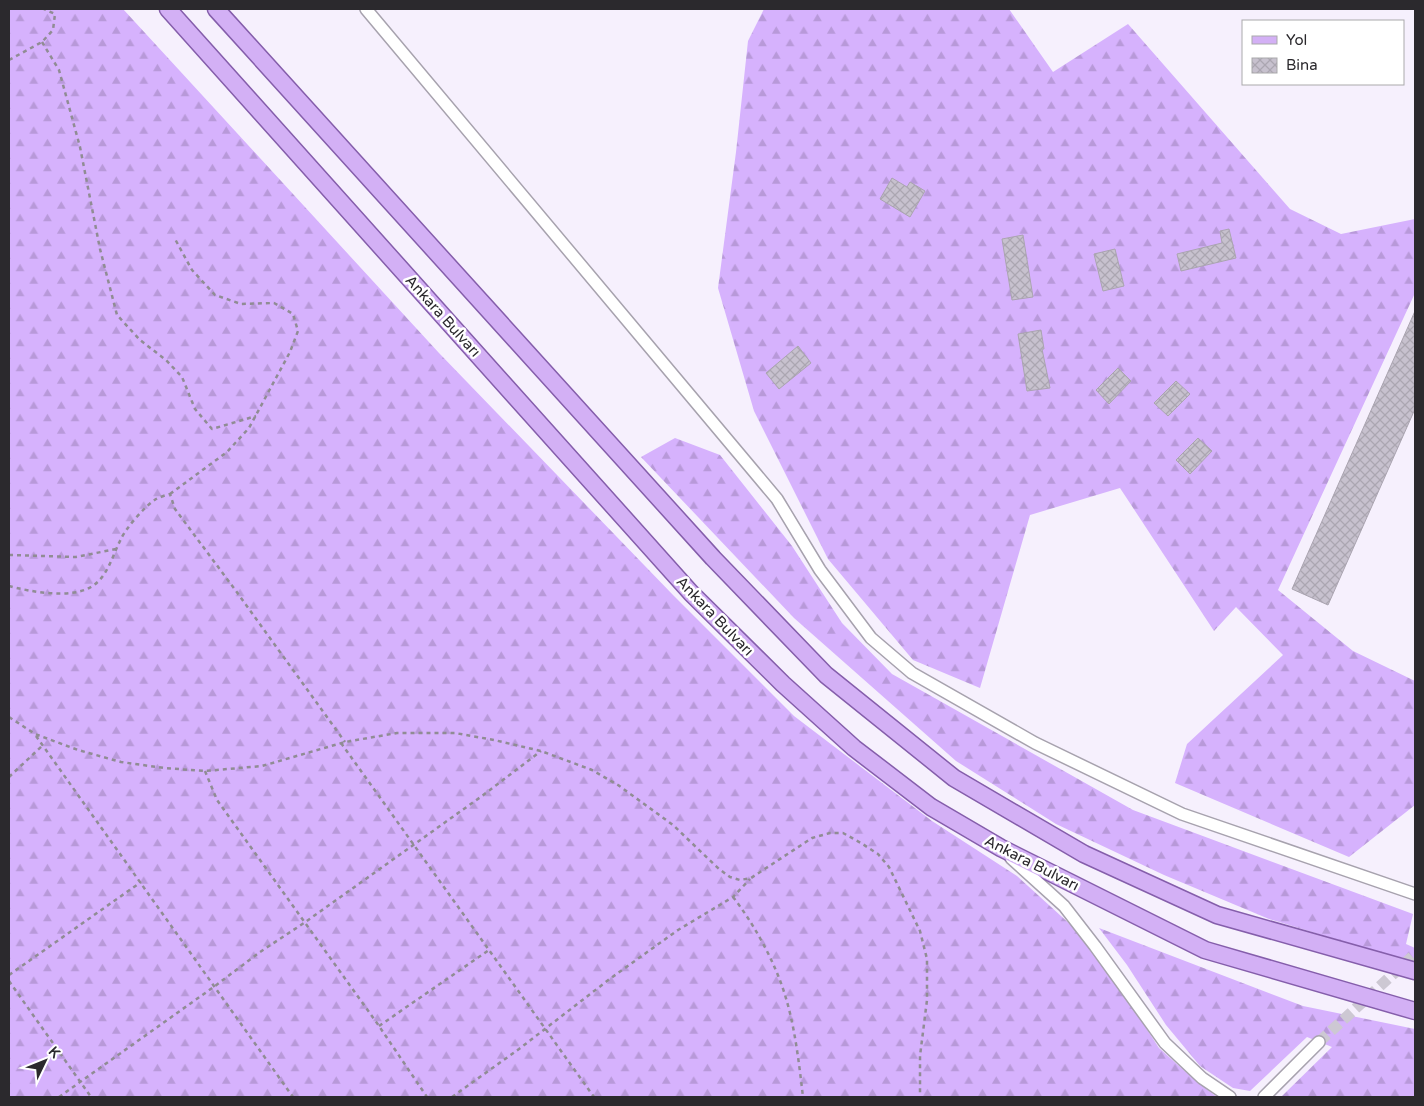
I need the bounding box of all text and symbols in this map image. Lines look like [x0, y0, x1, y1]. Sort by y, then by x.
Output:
legend [1242, 20, 1404, 85]
text: Yol [1286, 31, 1307, 49]
text: Bina [1286, 56, 1318, 74]
street label: Ankara Bulvarı [402, 271, 484, 361]
street label: Ankara Bulvarı [673, 572, 757, 660]
street label: Ankara Bulvarı [982, 831, 1082, 895]
north arrow [20, 1036, 70, 1086]
text: K [45, 1043, 64, 1062]

